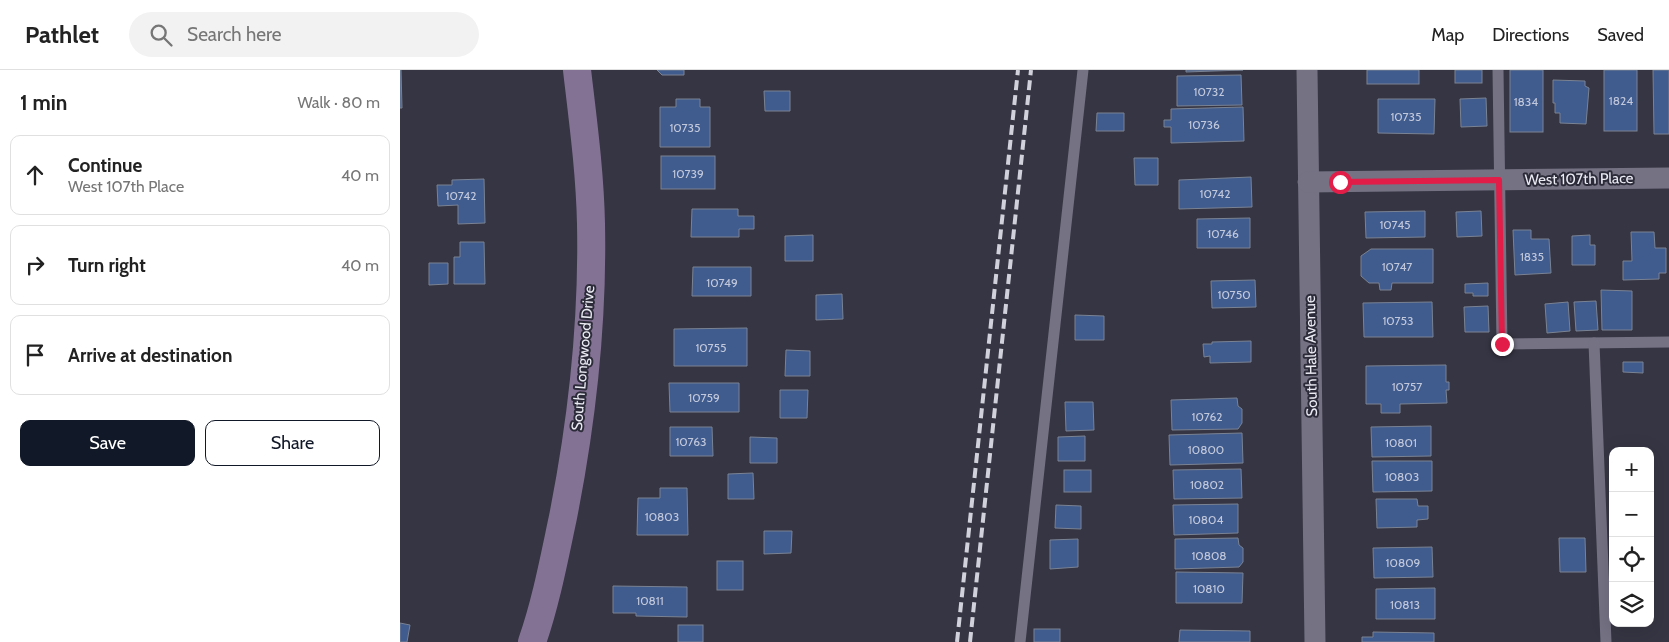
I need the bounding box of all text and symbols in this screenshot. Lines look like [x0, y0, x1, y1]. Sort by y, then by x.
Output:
search box [129, 12, 479, 57]
text: Pathlet [25, 20, 99, 49]
icon: search [147, 21, 175, 49]
text: Search here [187, 23, 281, 46]
text: Map [1431, 24, 1464, 46]
text: Directions [1492, 24, 1569, 46]
text: Saved [1597, 24, 1644, 46]
house number: 10732 [1194, 84, 1224, 99]
text: 1 min [20, 90, 67, 115]
text: Walk · 80 m [297, 93, 380, 112]
house number: 1824 [1609, 93, 1633, 108]
house number: 1834 [1514, 94, 1538, 109]
house number: 10735 [1390, 109, 1422, 124]
house number: 10736 [1188, 117, 1220, 132]
house number: 10735 [669, 120, 701, 135]
text: Continue [68, 154, 142, 177]
icon: ahead [21, 161, 49, 189]
text: 40 m [341, 166, 379, 185]
house number: 10739 [672, 166, 704, 181]
street label: West 107th Place [1524, 169, 1634, 189]
route start [1329, 171, 1352, 194]
text: West 107th Place [68, 177, 184, 196]
house number: 10742 [1200, 186, 1231, 201]
house number: 10742 [446, 188, 477, 203]
house number: 10745 [1379, 217, 1411, 232]
house number: 10746 [1207, 226, 1239, 241]
house number: 1835 [1520, 249, 1544, 264]
icon: right [21, 251, 49, 279]
text: Turn right [68, 254, 146, 277]
text: 40 m [341, 256, 379, 275]
house number: 10747 [1382, 259, 1412, 274]
house number: 10749 [706, 275, 738, 290]
street label: South Longwood Drive [568, 284, 598, 431]
house number: 10750 [1217, 287, 1251, 302]
street label: South Hale Avenue [1301, 295, 1321, 417]
house number: 10753 [1382, 313, 1414, 328]
route end [1491, 333, 1514, 356]
house number: 10755 [695, 340, 727, 355]
icon: arrive [21, 341, 49, 369]
text: Arrive at destination [68, 344, 232, 367]
house number: 10757 [1392, 379, 1422, 394]
house number: 10759 [688, 390, 720, 405]
house number: 10762 [1191, 409, 1223, 424]
button: Save [20, 420, 195, 466]
button: Share [205, 420, 380, 466]
house number: 10763 [675, 434, 707, 449]
house number: 10801 [1385, 435, 1417, 450]
house number: 10800 [1188, 442, 1224, 457]
map controls [1609, 447, 1654, 627]
button: + [1609, 447, 1654, 492]
house number: 10803 [1385, 469, 1419, 484]
house number: 10802 [1190, 477, 1224, 492]
button: − [1609, 492, 1654, 537]
house number: 10803 [645, 509, 679, 524]
house number: 10804 [1189, 512, 1223, 527]
button: locate [1609, 537, 1654, 582]
house number: 10808 [1191, 548, 1227, 563]
house number: 10809 [1386, 555, 1421, 570]
house number: 10810 [1193, 581, 1225, 596]
button: layers [1609, 582, 1654, 627]
house number: 10811 [636, 593, 664, 608]
house number: 10813 [1390, 597, 1420, 612]

